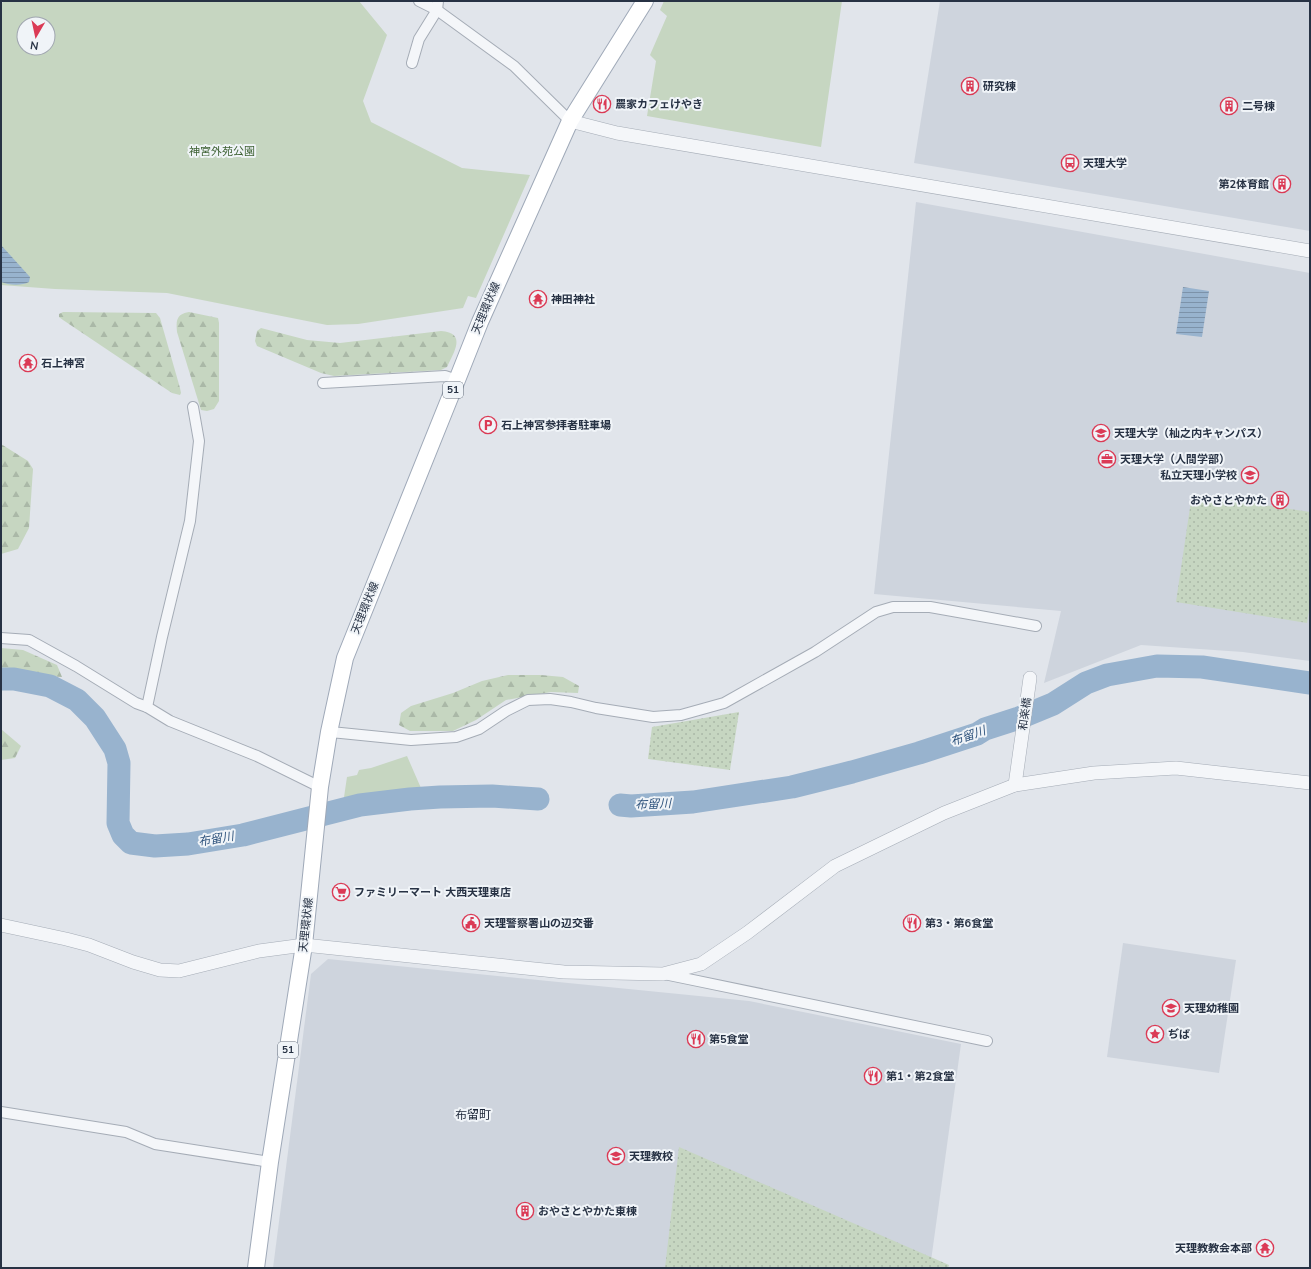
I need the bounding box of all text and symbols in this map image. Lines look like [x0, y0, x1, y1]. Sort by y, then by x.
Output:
north arrow [16, 16, 56, 56]
text: N [29, 37, 40, 53]
building icon: 研究棟 [960, 76, 980, 96]
place label: 研究棟 [983, 79, 1016, 94]
restaurant icon: 農家カフェけやき [592, 94, 612, 114]
building icon: 二号棟 [1219, 96, 1239, 116]
place label: 農家カフェけやき [615, 97, 703, 112]
place label: 二号棟 [1242, 99, 1275, 114]
park label: 神宮外苑公園 [189, 144, 255, 159]
bus stop icon: 天理大学 [1060, 153, 1080, 173]
place label: 天理大学 [1083, 156, 1127, 171]
building icon: 第2体育館 [1272, 174, 1292, 194]
place label: 第2体育館 [1218, 177, 1269, 192]
street label: 天理環状線 [468, 280, 504, 336]
temple icon: 神田神社 [528, 289, 548, 309]
place label: 神田神社 [551, 292, 595, 307]
temple icon: 石上神宮 [18, 353, 38, 373]
place label: 石上神宮 [41, 356, 85, 371]
road number: 51 [443, 382, 463, 398]
parking icon: 石上神宮参拝者駐車場 [478, 415, 498, 435]
place label: 石上神宮参拝者駐車場 [501, 418, 611, 433]
school or university icon: 天理大学（杣之内キャンパス） [1091, 423, 1111, 443]
place label: 天理大学（杣之内キャンパス） [1114, 426, 1268, 441]
office icon: 天理大学（人間学部） [1097, 449, 1117, 469]
place label: 天理大学（人間学部） [1120, 452, 1230, 467]
school or university icon: 私立天理小学校 [1240, 465, 1260, 485]
place label: 私立天理小学校 [1160, 468, 1237, 483]
building icon: おやさとやかた [1270, 490, 1290, 510]
place label: おやさとやかた [1190, 493, 1267, 508]
street label: 天理環状線 [348, 580, 382, 636]
street label: 和楽橋 [1015, 697, 1035, 731]
water label: 布留川 [948, 722, 990, 749]
water label: 布留川 [635, 795, 673, 813]
water label: 布留川 [197, 828, 237, 850]
supermarket icon: ファミリーマート 大西天理東店 [331, 882, 351, 902]
place label: ファミリーマート 大西天理東店 [354, 885, 511, 900]
street label: 天理環状線 [296, 897, 316, 953]
public building icon: 天理警察署山の辺交番 [461, 913, 481, 933]
restaurant icon: 第3・第6食堂 [902, 913, 922, 933]
place label: 天理警察署山の辺交番 [484, 916, 594, 931]
place label: 第3・第6食堂 [925, 916, 993, 931]
school or university icon: 天理幼稚園 [1161, 998, 1181, 1018]
place label: 天理幼稚園 [1184, 1001, 1239, 1016]
place icon: ぢば [1145, 1024, 1165, 1044]
place label: ぢば [1168, 1027, 1190, 1042]
restaurant icon: 第5食堂 [686, 1029, 706, 1049]
place label: 第5食堂 [709, 1032, 749, 1047]
road number: 51 [278, 1042, 298, 1058]
restaurant icon: 第1・第2食堂 [863, 1066, 883, 1086]
place label: 第1・第2食堂 [886, 1069, 954, 1084]
district label: 布留町 [455, 1107, 491, 1123]
school or university icon: 天理教校 [606, 1146, 626, 1166]
place label: 天理教校 [629, 1149, 673, 1164]
building icon: おやさとやかた東棟 [515, 1201, 535, 1221]
place label: おやさとやかた東棟 [538, 1204, 637, 1219]
temple icon: 天理教教会本部 [1255, 1238, 1275, 1258]
place label: 天理教教会本部 [1175, 1241, 1252, 1256]

